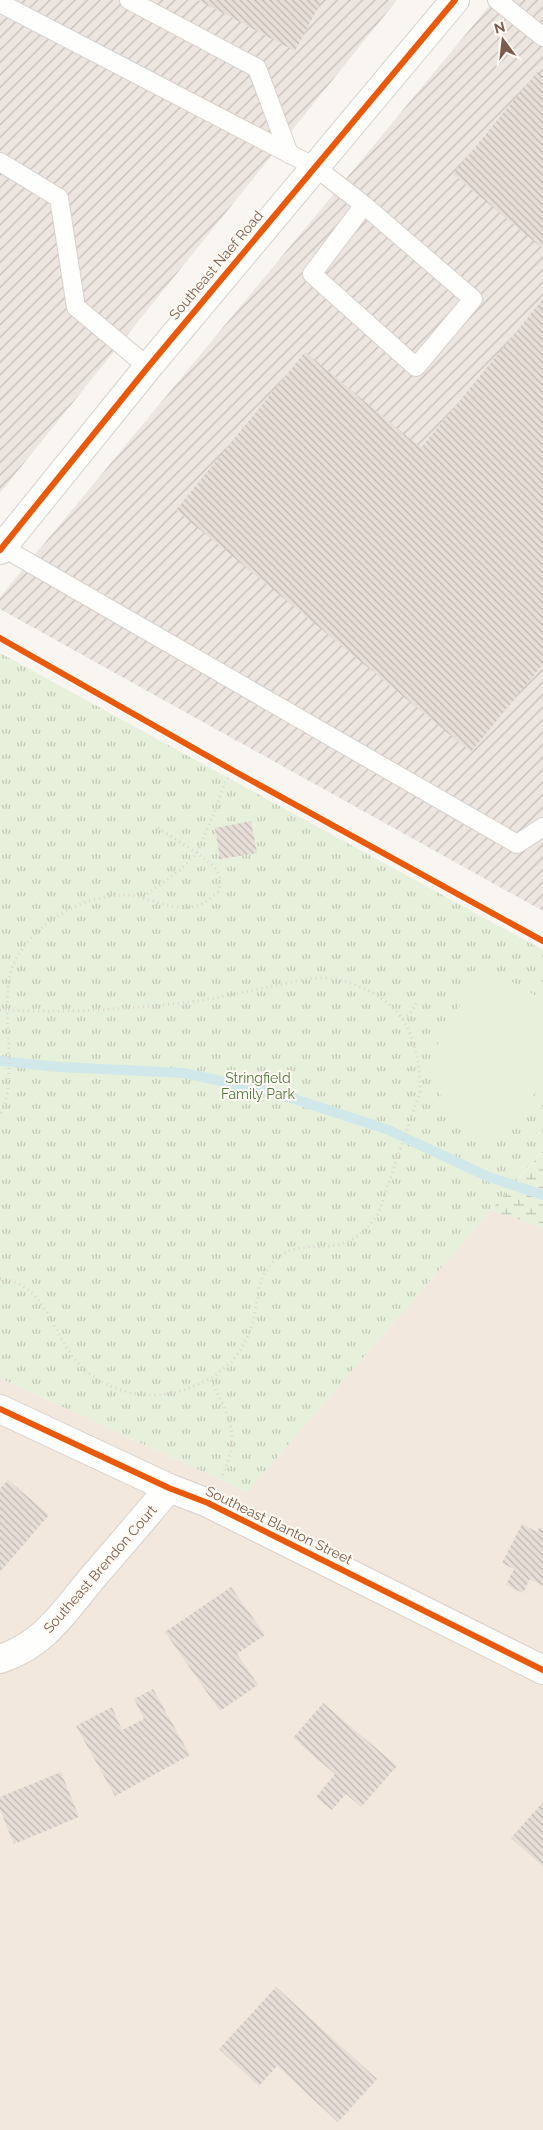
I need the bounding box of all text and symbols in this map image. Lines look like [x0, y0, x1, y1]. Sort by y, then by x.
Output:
north arrow [478, 15, 528, 65]
text: N [492, 18, 507, 37]
street label: Southeast Naef Road [166, 207, 266, 323]
park label: Stringfield Family Park [221, 1070, 295, 1102]
street label: Southeast Blanton Street [203, 1482, 355, 1568]
street label: Southeast Brendon Court [40, 1502, 160, 1636]

